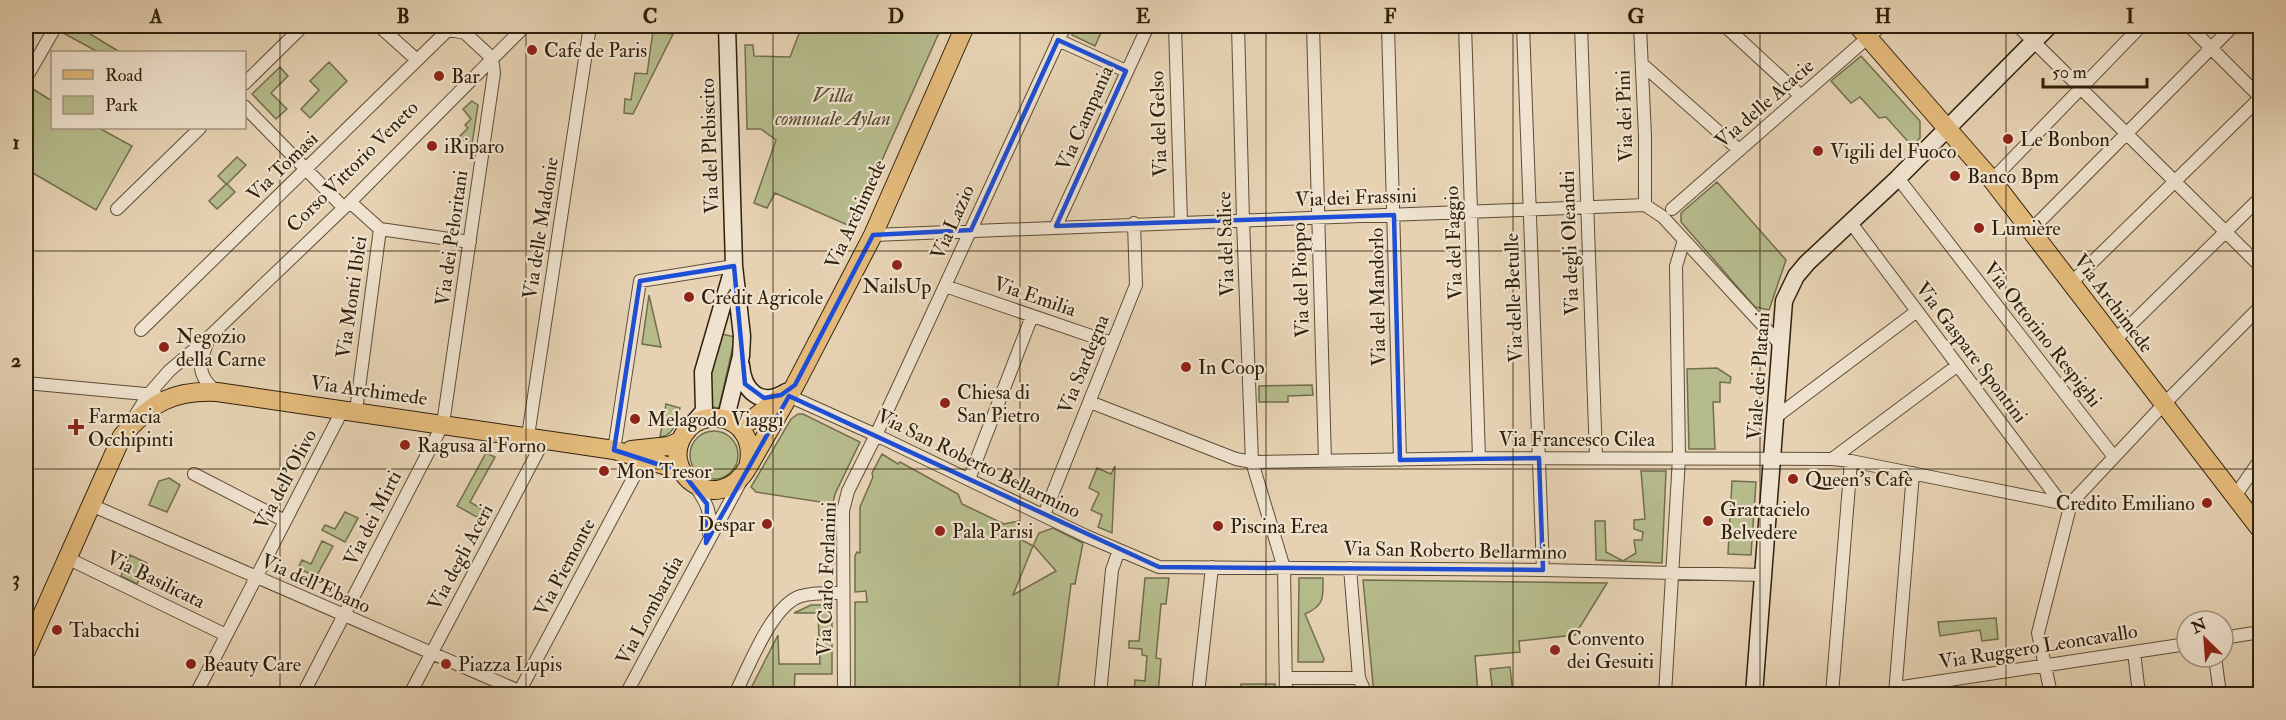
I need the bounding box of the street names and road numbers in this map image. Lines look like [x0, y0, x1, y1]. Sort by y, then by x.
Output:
street label: Via delle Acacie [1710, 53, 1819, 153]
street label: Via Campania [1050, 61, 1120, 175]
street label: Via dei Pini [1610, 70, 1639, 162]
street label: Via del Gelso [1144, 71, 1173, 177]
street label: Via del Plebiscito [695, 78, 724, 214]
street label: Corso Vittorio Veneto [281, 95, 424, 238]
street label: Via Tomasi [241, 126, 323, 206]
street label: Via delle Madonie [517, 155, 564, 301]
street label: Via Archimede [819, 156, 892, 273]
street label: Via dei Peloritani [430, 169, 473, 308]
street label: Via degli Oleandri [1554, 170, 1585, 316]
street label: Via Lazio [925, 181, 980, 263]
street label: Via dei Frassini [1295, 183, 1417, 212]
street label: Via del Faggio [1439, 186, 1468, 300]
street label: Via del Salice [1211, 191, 1240, 297]
street label: Via del Pioppo [1286, 222, 1316, 338]
street label: Via del Mandorlo [1364, 227, 1391, 366]
street label: Via delle Betulle [1499, 233, 1528, 363]
street label: Via Monti Iblei [331, 234, 372, 360]
street label: Via Archimede [2068, 249, 2159, 358]
street label: Via Ottorino Respighi [1977, 257, 2107, 413]
street label: Via Emilia [990, 271, 1080, 323]
street label: Via Gaspare Spontini [1910, 277, 2033, 429]
street label: Via Sardegna [1052, 310, 1115, 418]
street label: Viale dei Platani [1742, 311, 1775, 441]
street label: Via Archimede [309, 370, 429, 411]
street label: Via San Roberto Bellarmino [873, 403, 1085, 524]
street label: Via dell'Olivo [249, 425, 322, 534]
street label: Via Francesco Cilea [1499, 427, 1656, 452]
street label: Via dei Mirti [338, 466, 407, 570]
street label: Via degli Aceri [422, 500, 499, 615]
street label: Via Carlo Forlanini [811, 501, 842, 657]
street label: Via Piemonte [528, 514, 601, 620]
street label: Via San Roberto Bellarmino [1343, 536, 1567, 565]
street label: Via Basilicata [102, 545, 210, 614]
street label: Via dell'Ebano [257, 548, 375, 619]
street label: Via Lombardia [610, 551, 689, 669]
street label: Via Ruggero Leoncavallo [1937, 618, 2139, 675]

